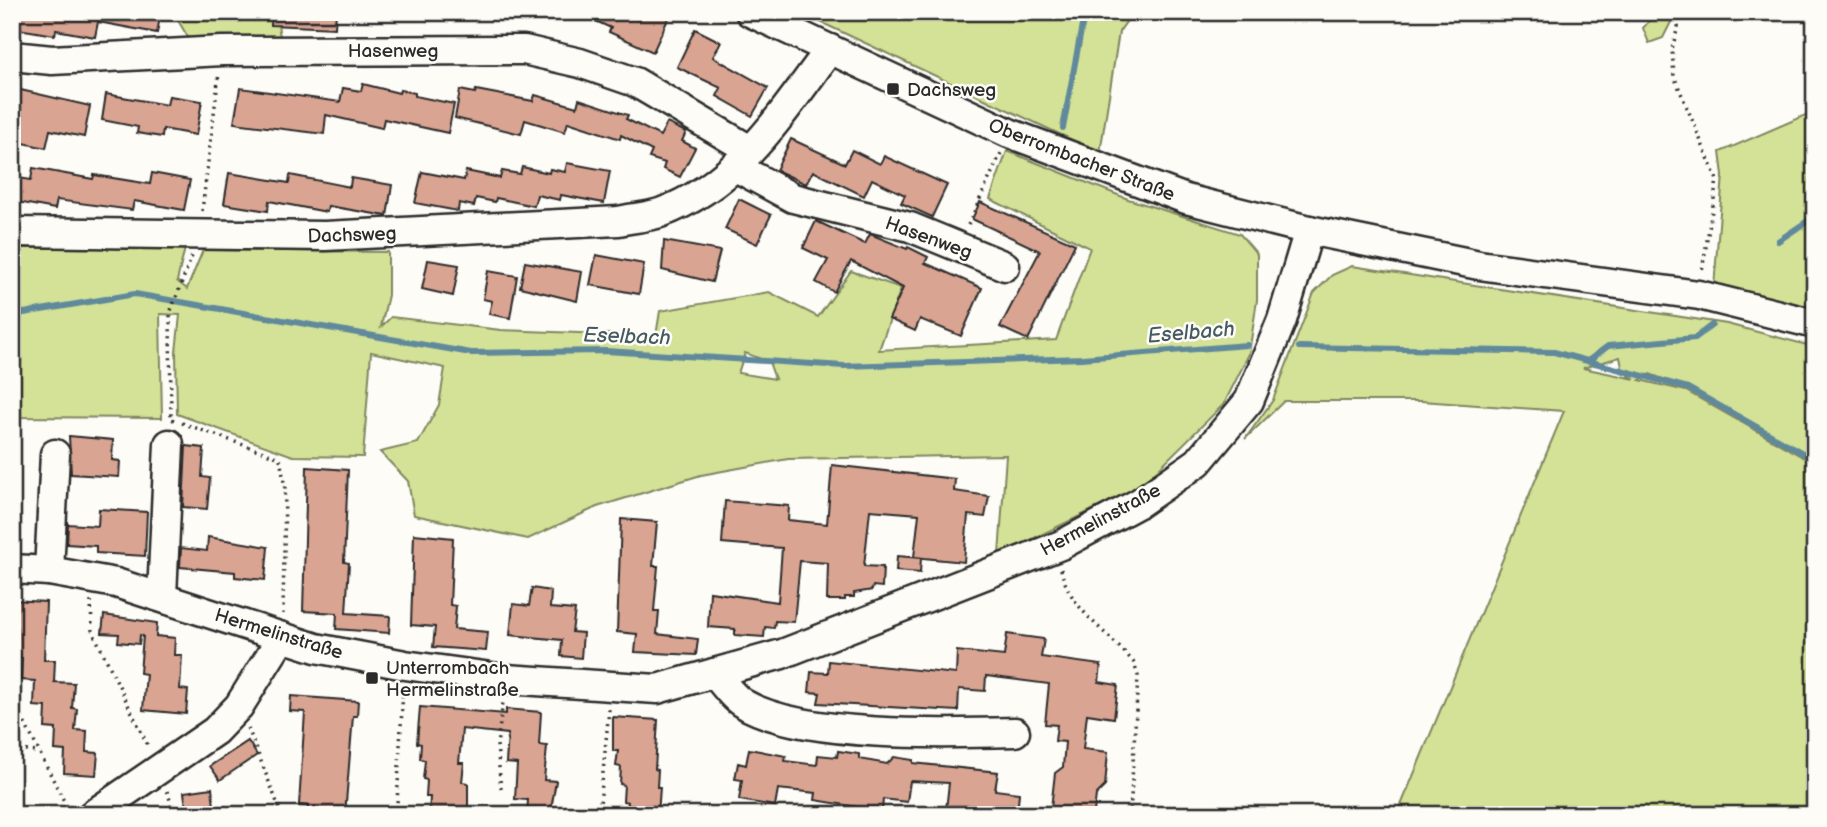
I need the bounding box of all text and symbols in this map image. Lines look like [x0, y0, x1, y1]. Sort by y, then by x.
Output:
street label: Hasenweg [348, 40, 438, 63]
place label: Dachsweg [907, 79, 996, 102]
marker: Dachsweg [885, 81, 901, 97]
street label: Oberrombacher Straße [985, 114, 1178, 207]
street label: Hasenweg [882, 212, 975, 265]
street label: Dachsweg [307, 222, 397, 249]
water label: Eselbach [1146, 316, 1236, 349]
water label: Eselbach [583, 322, 672, 351]
street label: Hermelinstraße [1037, 479, 1165, 562]
street label: Hermelinstraße [212, 604, 345, 665]
place label: Unterrombach Hermelinstraße [386, 657, 519, 702]
marker: Unterrombach Hermelinstraße [364, 670, 380, 686]

